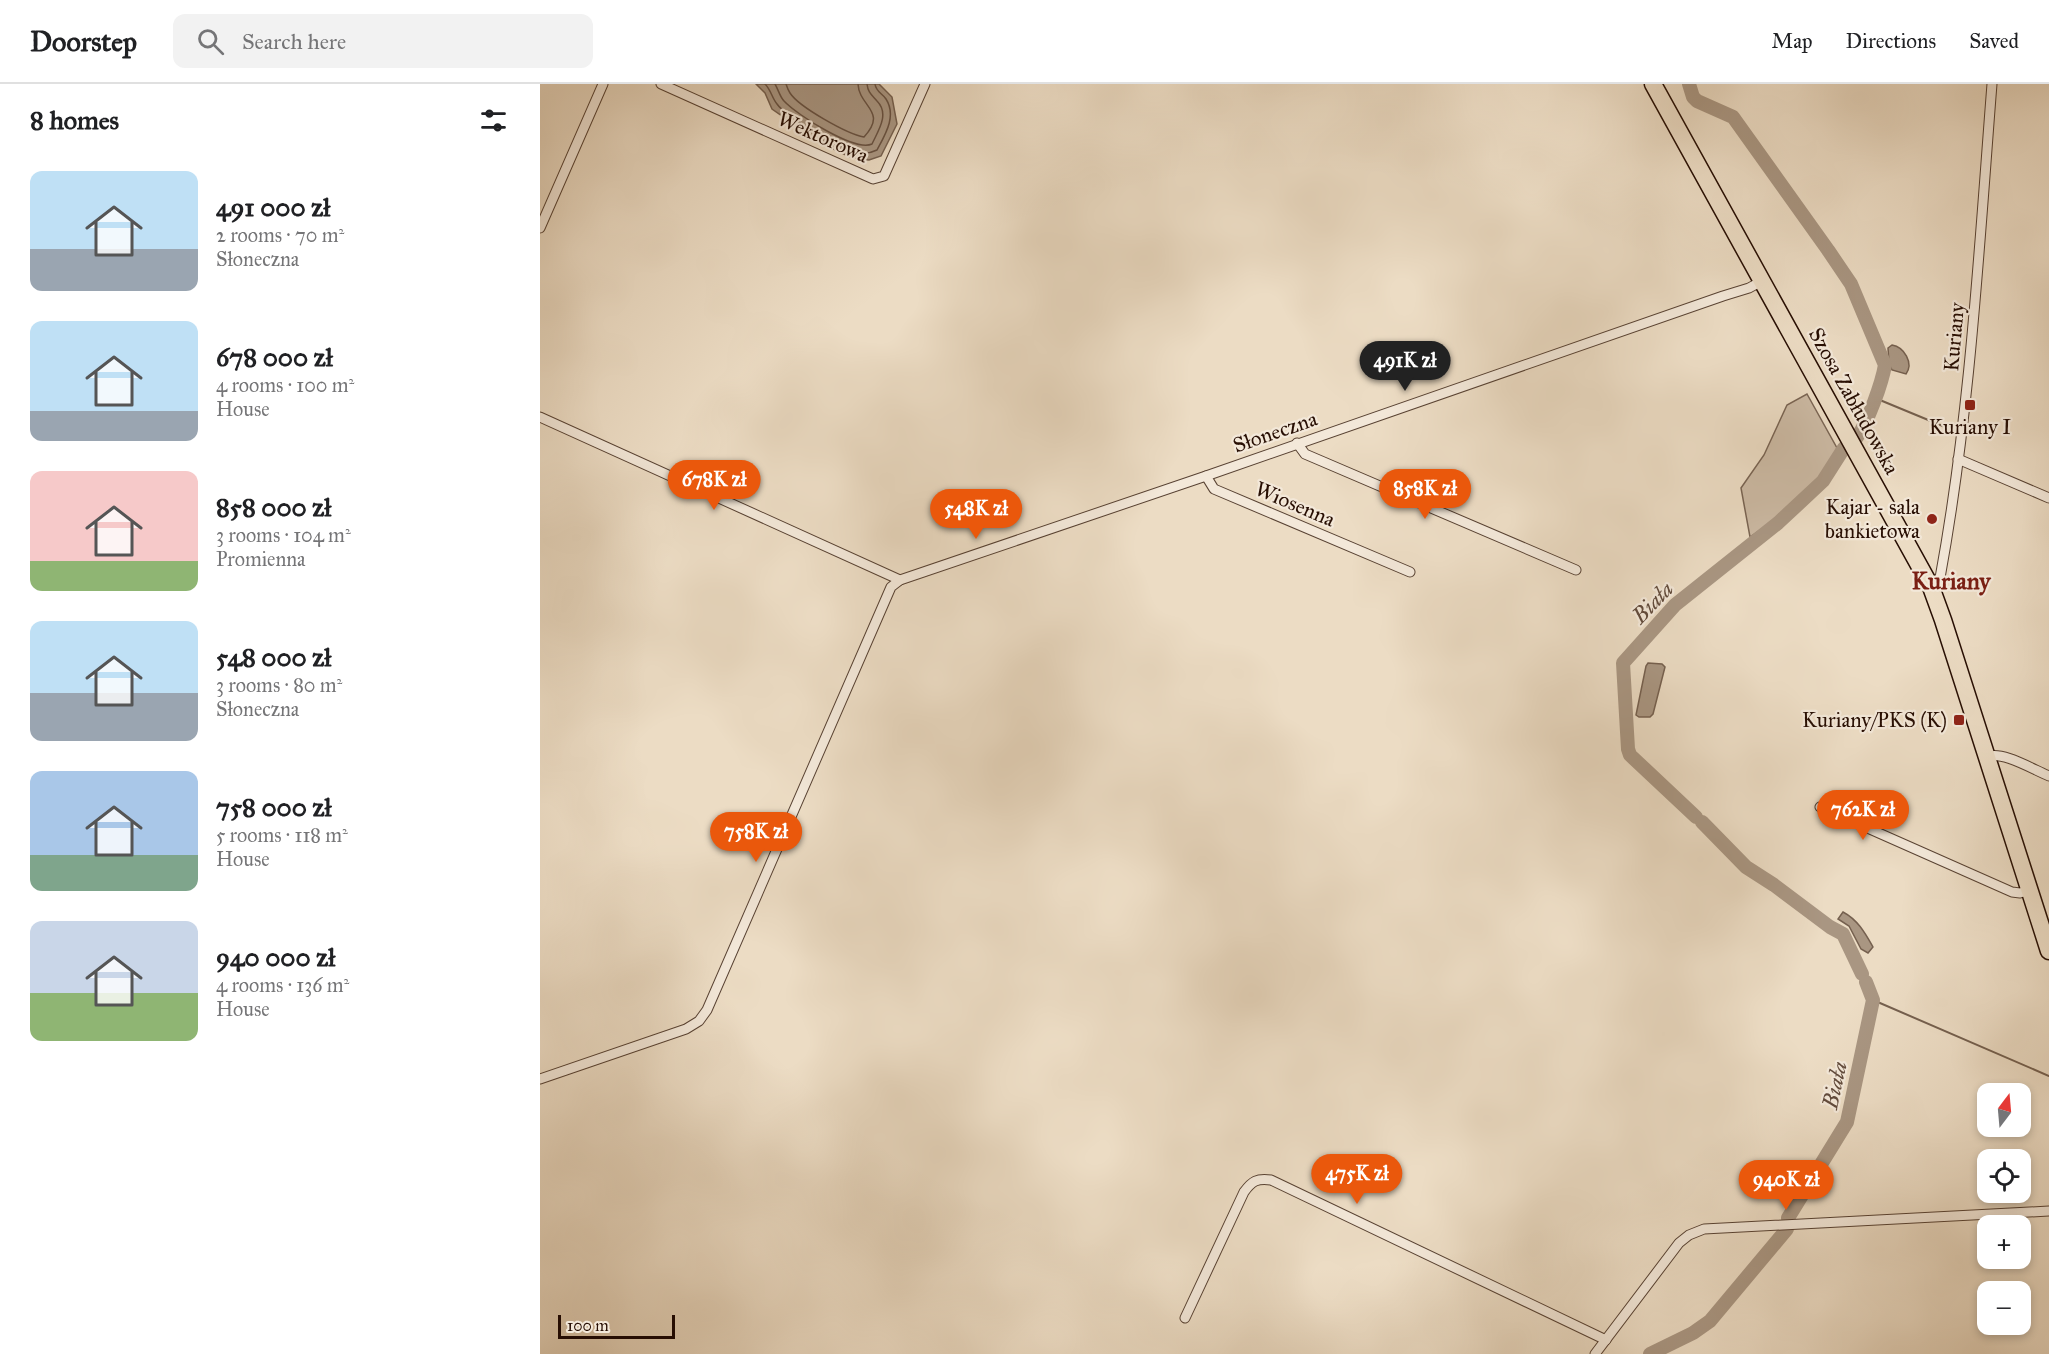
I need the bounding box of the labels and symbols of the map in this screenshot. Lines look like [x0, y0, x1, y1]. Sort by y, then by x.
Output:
street label: Wektorowa [774, 105, 873, 169]
street label: Kuriany [1938, 300, 1970, 373]
street label: Szosa Zabłudowska [1803, 323, 1905, 479]
pin: 491K zł [1350, 341, 1460, 392]
marker: Kuriany I [1963, 398, 1977, 412]
street label: Słoneczna [1229, 405, 1321, 459]
place label: Kuriany I [1929, 414, 2011, 440]
pin: 678K zł [659, 460, 769, 511]
pin: 858K zł [1370, 469, 1480, 520]
street label: Wiosenna [1251, 476, 1339, 532]
pin: 548K zł [921, 489, 1031, 540]
place label: Kajar - sala bankietowa [1825, 494, 1920, 544]
marker: Kajar - sala bankietowa [1925, 512, 1939, 526]
district label: Kuriany [1912, 566, 1992, 596]
water label: Biała [1625, 576, 1679, 630]
place label: Kuriany/PKS (K) [1802, 707, 1947, 733]
marker: Kuriany/PKS (K) [1952, 713, 1966, 727]
pin: 762K zł [1808, 790, 1918, 841]
pin: 758K zł [701, 812, 811, 863]
water label: Biała [1816, 1059, 1853, 1112]
north arrow [1977, 1083, 2031, 1137]
pin: 475K zł [1302, 1154, 1412, 1205]
pin: 940K zł [1731, 1160, 1841, 1211]
scale bar [558, 1312, 675, 1340]

